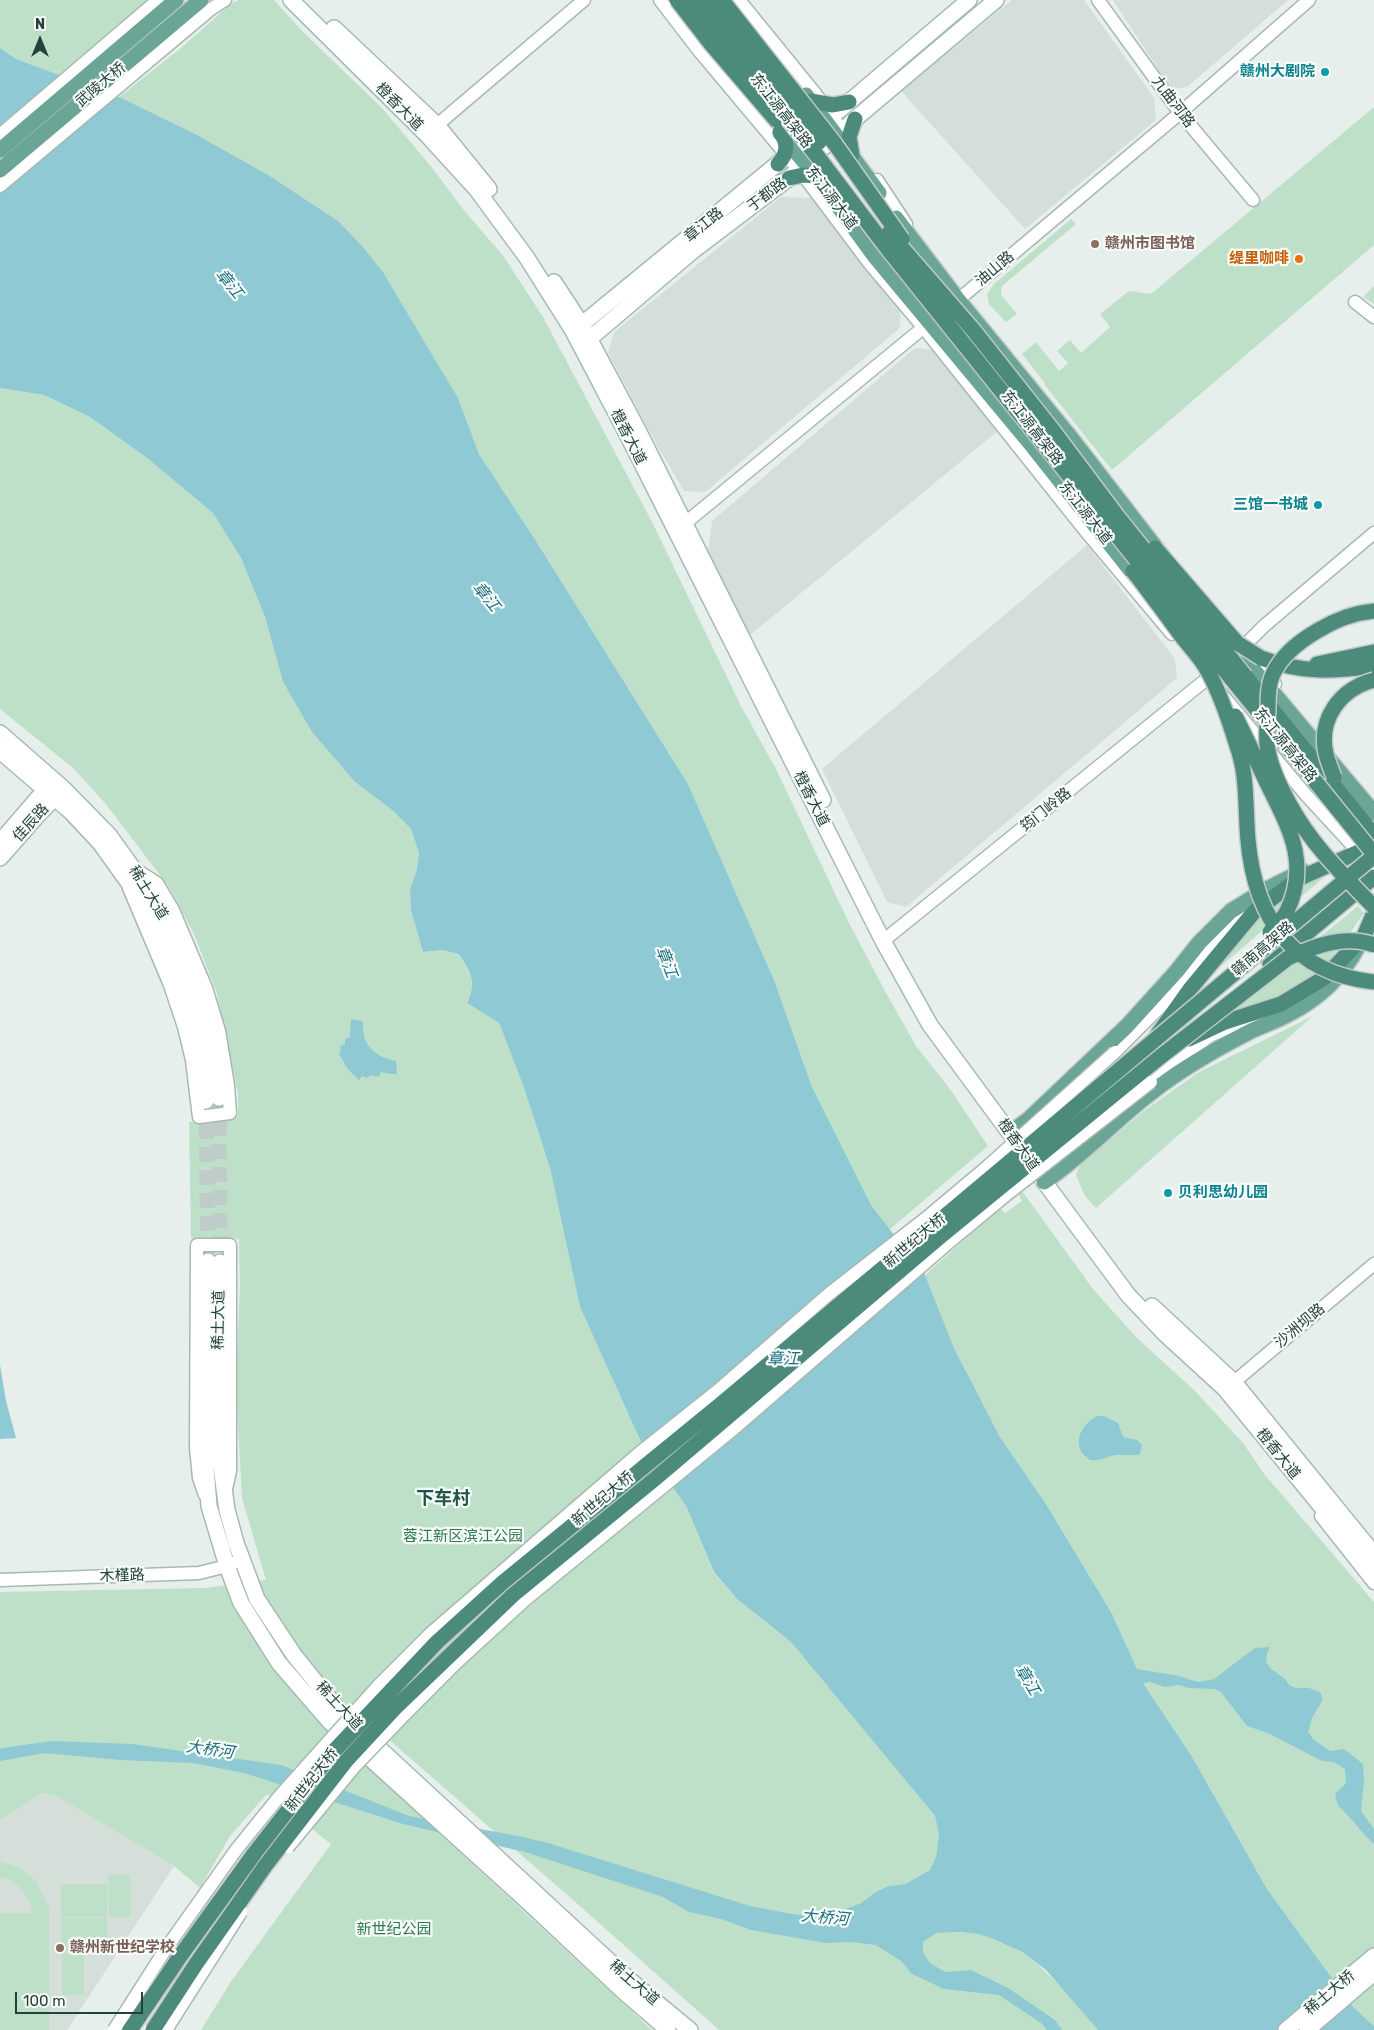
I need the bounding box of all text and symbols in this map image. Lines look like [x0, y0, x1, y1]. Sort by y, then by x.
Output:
north arrow [15, 15, 65, 65]
text: N [35, 16, 45, 33]
street label: 武陵大桥 [72, 59, 130, 111]
place label: 赣州大剧院 [1240, 63, 1315, 81]
marker: 赣州大剧院 [1319, 66, 1331, 78]
street label: 东江源高架路 [746, 70, 816, 152]
street label: 九曲河路 [1148, 73, 1198, 131]
street label: 橙香大道 [371, 79, 427, 135]
street label: 东江源大道 [801, 163, 861, 233]
street label: 于都路 [744, 174, 790, 216]
street label: 章江路 [681, 204, 727, 246]
place label: 赣州市图书馆 [1105, 235, 1195, 253]
marker: 赣州市图书馆 [1089, 238, 1101, 250]
street label: 油山路 [972, 248, 1018, 290]
place label: 缇里咖啡 [1229, 250, 1289, 268]
marker: 缇里咖啡 [1293, 253, 1305, 265]
water label: 章江 [211, 266, 247, 302]
street label: 东江源高架路 [997, 387, 1067, 469]
street label: 橙香大道 [606, 406, 650, 468]
street label: 东江源大道 [1055, 478, 1115, 548]
place label: 三馆一书城 [1233, 496, 1308, 514]
marker: 三馆一书城 [1312, 499, 1324, 511]
water label: 章江 [468, 579, 504, 615]
street label: 东江源高架路 [1250, 704, 1320, 786]
street label: 橙香大道 [789, 768, 833, 830]
street label: 筠门岭路 [1017, 784, 1075, 836]
street label: 佳辰路 [9, 800, 53, 846]
street label: 稀土大道 [124, 863, 172, 923]
street label: 赣南高架路 [1228, 918, 1298, 980]
water label: 章江 [651, 944, 681, 980]
street label: 橙香大道 [993, 1115, 1043, 1175]
place label: 贝利思幼儿园 [1178, 1184, 1268, 1202]
marker: 贝利思幼儿园 [1162, 1187, 1174, 1199]
street label: 新世纪大桥 [880, 1210, 950, 1272]
street label: 稀土大道 [209, 1290, 229, 1350]
street label: 沙洲坝路 [1271, 1300, 1329, 1352]
water label: 章江 [767, 1349, 799, 1369]
street label: 橙香大道 [1252, 1425, 1304, 1483]
street label: 新世纪大桥 [568, 1468, 638, 1530]
district label: 下车村 [416, 1488, 470, 1510]
park label: 蓉江新区滨江公园 [403, 1528, 523, 1546]
street label: 木槿路 [99, 1566, 145, 1586]
water label: 章江 [1011, 1661, 1043, 1699]
street label: 稀土大道 [312, 1678, 366, 1734]
water label: 大桥河 [185, 1737, 235, 1763]
street label: 新世纪大桥 [282, 1745, 342, 1815]
water label: 大桥河 [800, 1906, 850, 1930]
park label: 新世纪公园 [357, 1921, 431, 1939]
place label: 赣州新世纪学校 [70, 1939, 175, 1957]
marker: 赣州新世纪学校 [54, 1942, 66, 1954]
street label: 稀土大道 [605, 1957, 663, 2009]
street label: 稀土大桥 [1301, 1967, 1359, 2019]
scale bar [18, 1982, 145, 2014]
text: 100 m [23, 1992, 65, 2010]

